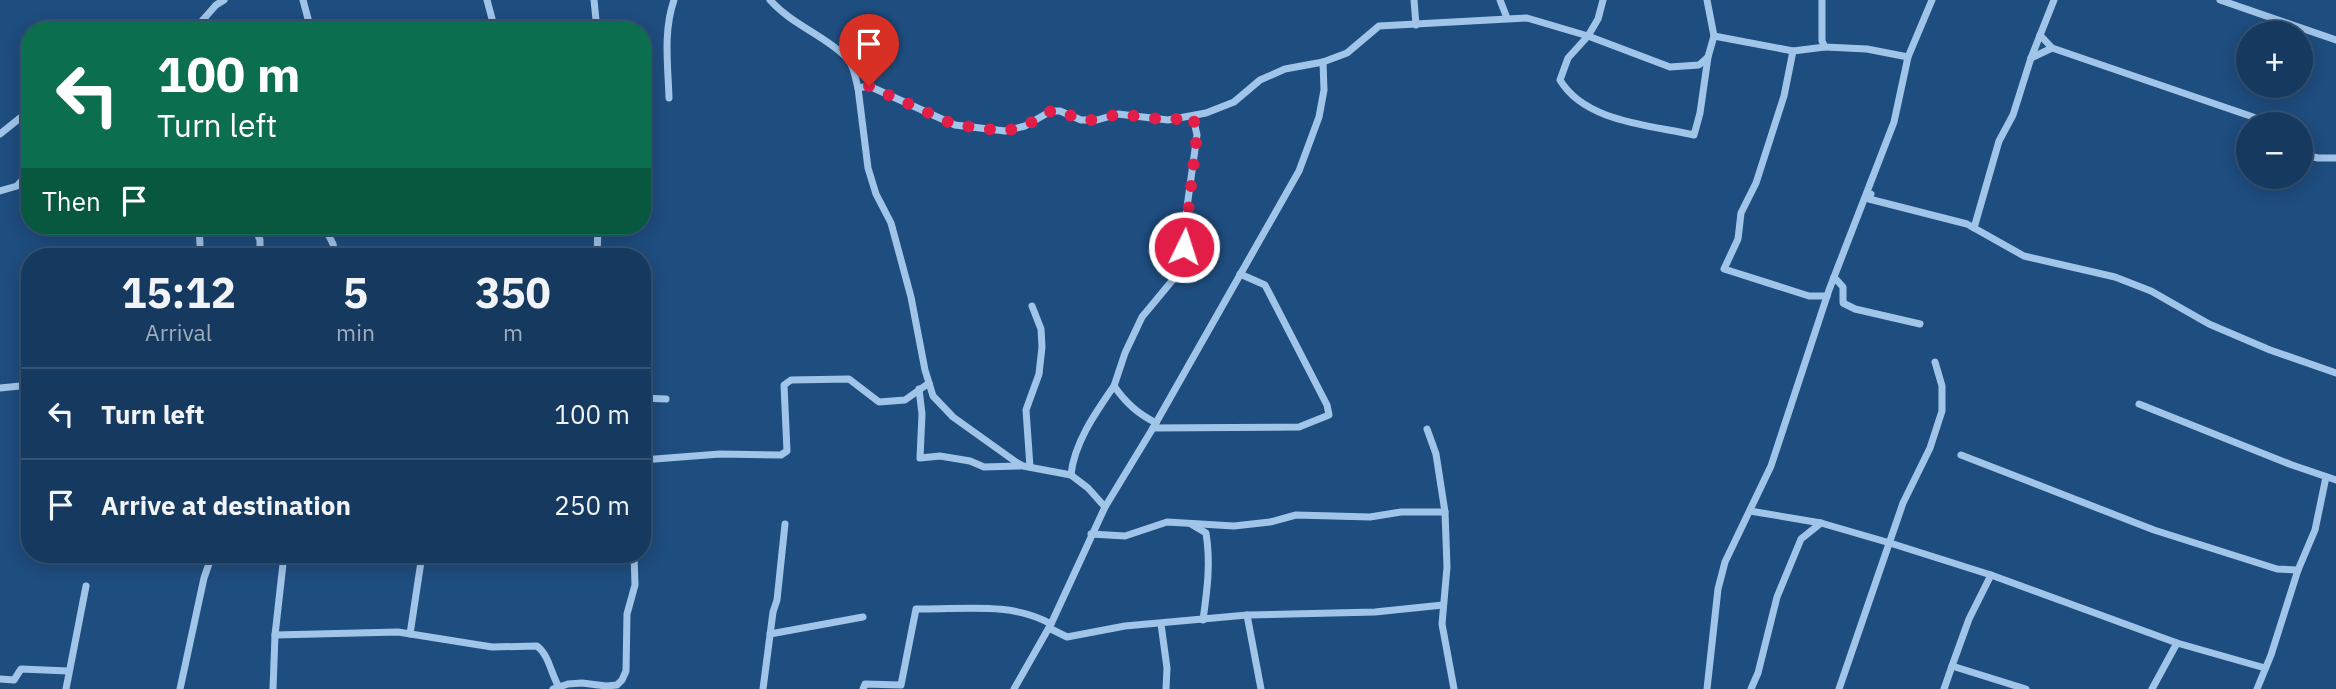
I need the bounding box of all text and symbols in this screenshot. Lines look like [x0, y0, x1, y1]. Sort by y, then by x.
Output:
pin [839, 14, 899, 86]
map controls [2236, 21, 2313, 189]
button: + [2236, 21, 2313, 98]
icon: arrive [850, 25, 888, 63]
text: 100 m [157, 42, 301, 105]
icon: left [42, 49, 133, 140]
text: Turn left [157, 104, 277, 146]
button: − [2236, 112, 2313, 189]
icon: arrive [115, 182, 153, 220]
text: Then [42, 184, 101, 218]
position arrow [1147, 210, 1221, 284]
text: 15:12 [121, 265, 236, 320]
text: 5 [343, 265, 368, 320]
text: 350 [475, 265, 551, 320]
text: Arrival [145, 317, 212, 347]
text: min [336, 317, 375, 347]
text: m [503, 317, 523, 347]
icon: left [42, 395, 80, 433]
text: Turn left [101, 397, 204, 431]
text: 100 m [554, 397, 630, 431]
icon: arrive [42, 486, 80, 524]
text: Arrive at destination [101, 488, 351, 522]
text: 250 m [554, 488, 630, 522]

